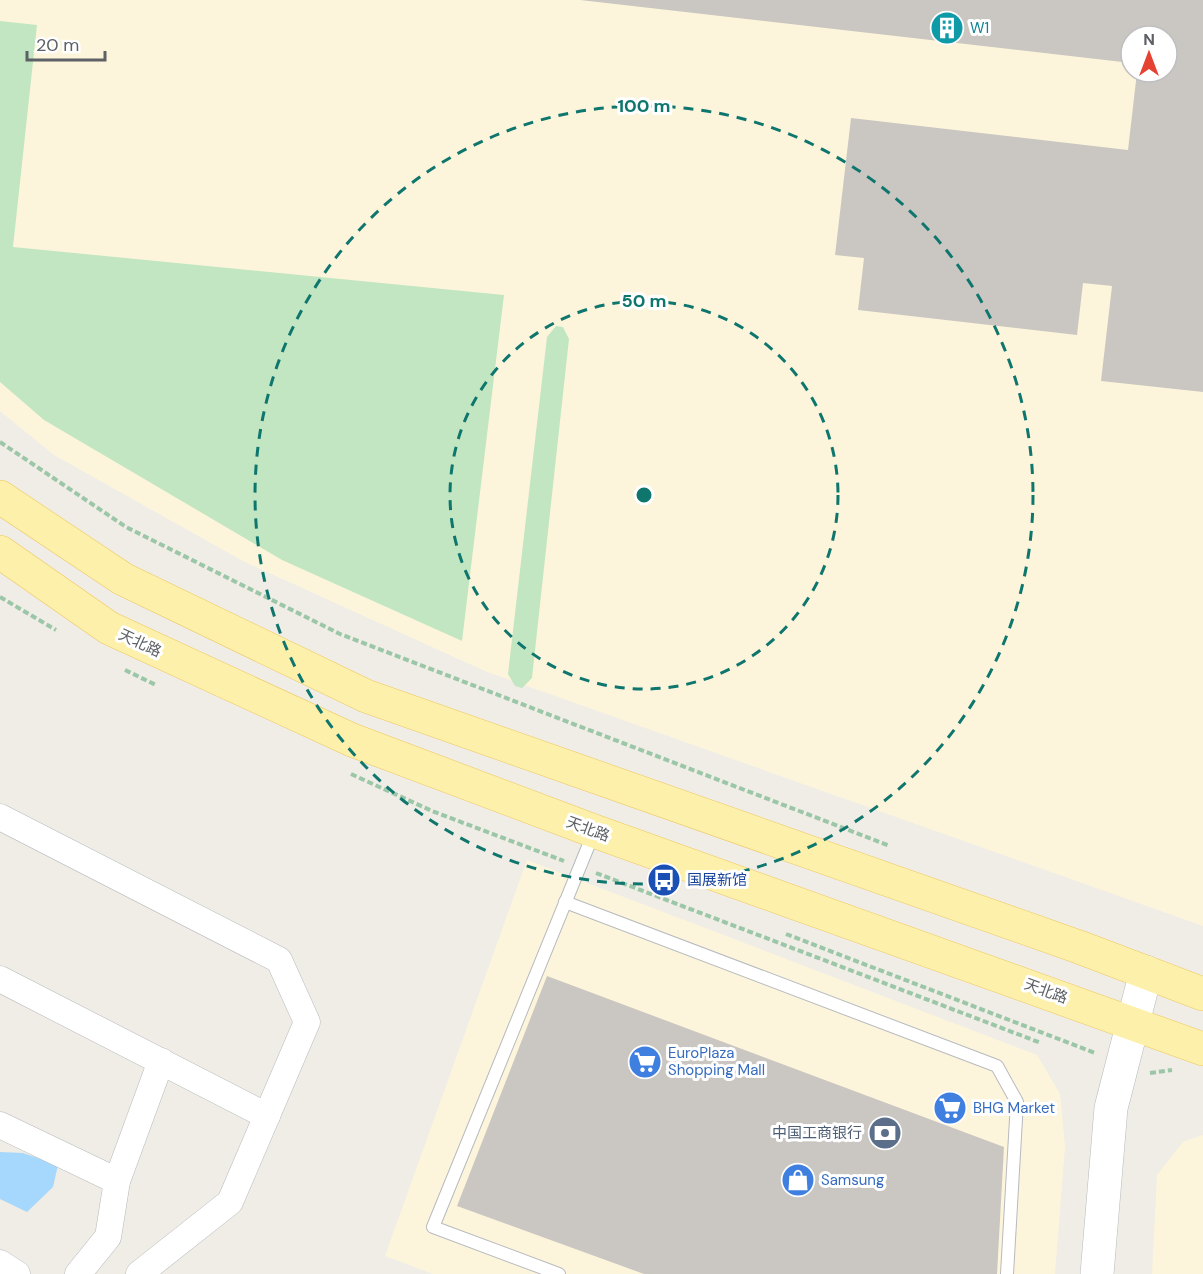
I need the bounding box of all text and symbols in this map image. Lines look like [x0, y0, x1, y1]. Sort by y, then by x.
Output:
building icon: W1 [929, 10, 965, 46]
place label: W1 [970, 18, 989, 38]
scale bar [27, 24, 105, 62]
north arrow [1119, 24, 1179, 84]
text: N [1143, 29, 1155, 50]
text: 20 m [36, 33, 79, 57]
text: 100 m [617, 94, 671, 118]
text: 50 m [621, 289, 667, 313]
centre of rings [634, 485, 654, 505]
street label: 天北路 [115, 624, 165, 662]
street label: 天北路 [563, 812, 613, 846]
bus stop icon: 国展新馆 [646, 862, 682, 898]
place label: 国展新馆 [687, 870, 747, 890]
street label: 天北路 [1021, 974, 1071, 1008]
place label: EuroPlaza Shopping Mall [668, 1043, 765, 1080]
supermarket icon: EuroPlaza Shopping Mall [627, 1044, 663, 1080]
supermarket icon: BHG Market [932, 1090, 968, 1126]
place label: BHG Market [973, 1098, 1055, 1118]
bank icon: 中国工商银行 [867, 1115, 903, 1151]
place label: 中国工商银行 [772, 1123, 862, 1143]
shop icon: Samsung [780, 1162, 816, 1198]
place label: Samsung [821, 1170, 884, 1190]

